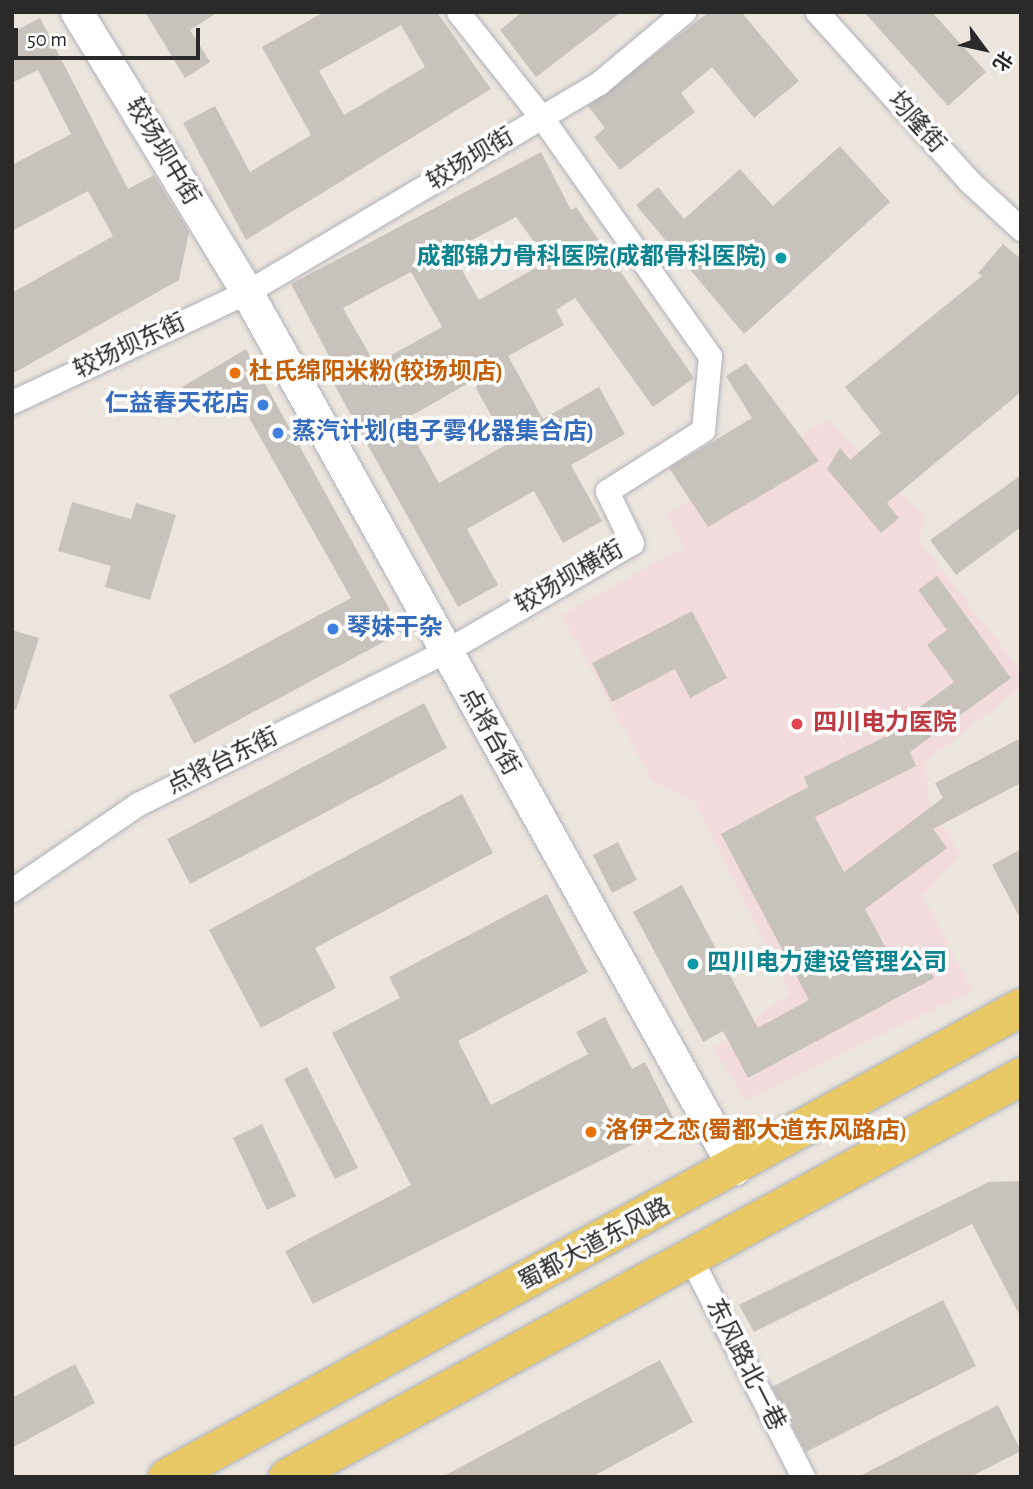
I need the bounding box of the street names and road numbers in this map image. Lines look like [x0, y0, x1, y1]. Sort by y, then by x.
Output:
street label: 均隆街 [881, 87, 951, 159]
street label: 较场坝中街 [119, 93, 205, 211]
street label: 较场坝街 [422, 123, 520, 197]
street label: 较场坝东街 [70, 309, 190, 385]
street label: 较场坝横街 [511, 536, 629, 620]
street label: 点将台街 [453, 683, 525, 781]
street label: 点将台东街 [163, 723, 283, 801]
street label: 蜀都大道东风路 [514, 1193, 676, 1297]
street label: 东风路北一巷 [699, 1294, 791, 1436]

